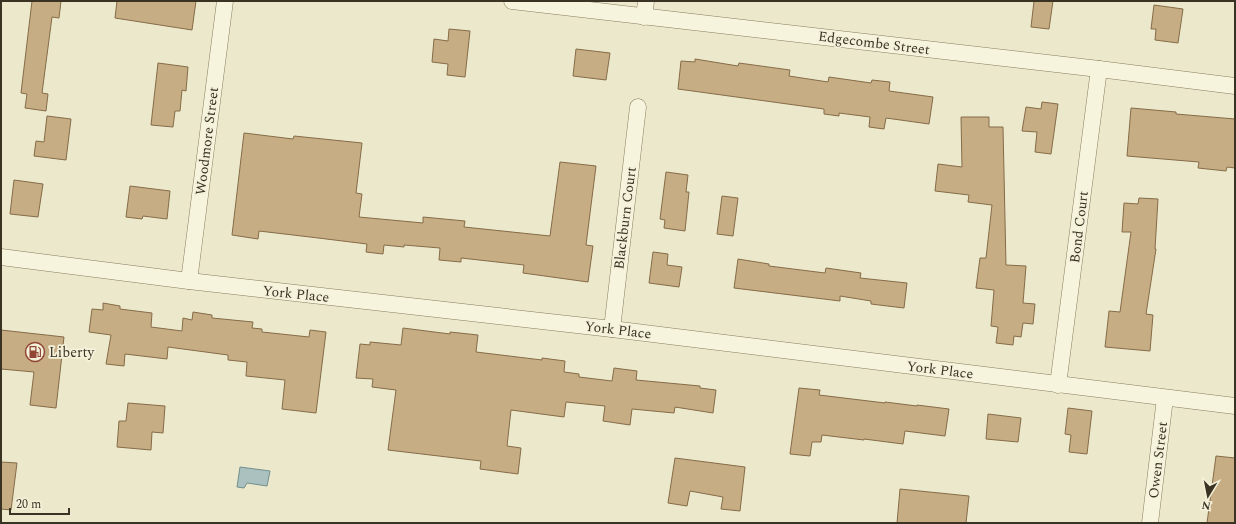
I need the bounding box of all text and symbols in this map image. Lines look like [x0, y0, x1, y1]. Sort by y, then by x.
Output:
street label: Edgecombe Street [817, 26, 931, 60]
street label: Woodmore Street [190, 86, 224, 196]
street label: Blackburn Court [608, 165, 642, 271]
street label: Bond Court [1064, 190, 1094, 264]
street label: York Place [262, 280, 331, 308]
street label: York Place [584, 316, 653, 345]
fuel station icon: Liberty [24, 341, 46, 363]
place label: Liberty [49, 342, 95, 363]
street label: York Place [906, 356, 975, 385]
street label: Owen Street [1143, 420, 1173, 500]
north arrow [1188, 476, 1228, 516]
scale bar [10, 490, 69, 516]
text: 20 m [16, 495, 41, 514]
text: N [1200, 496, 1212, 515]

